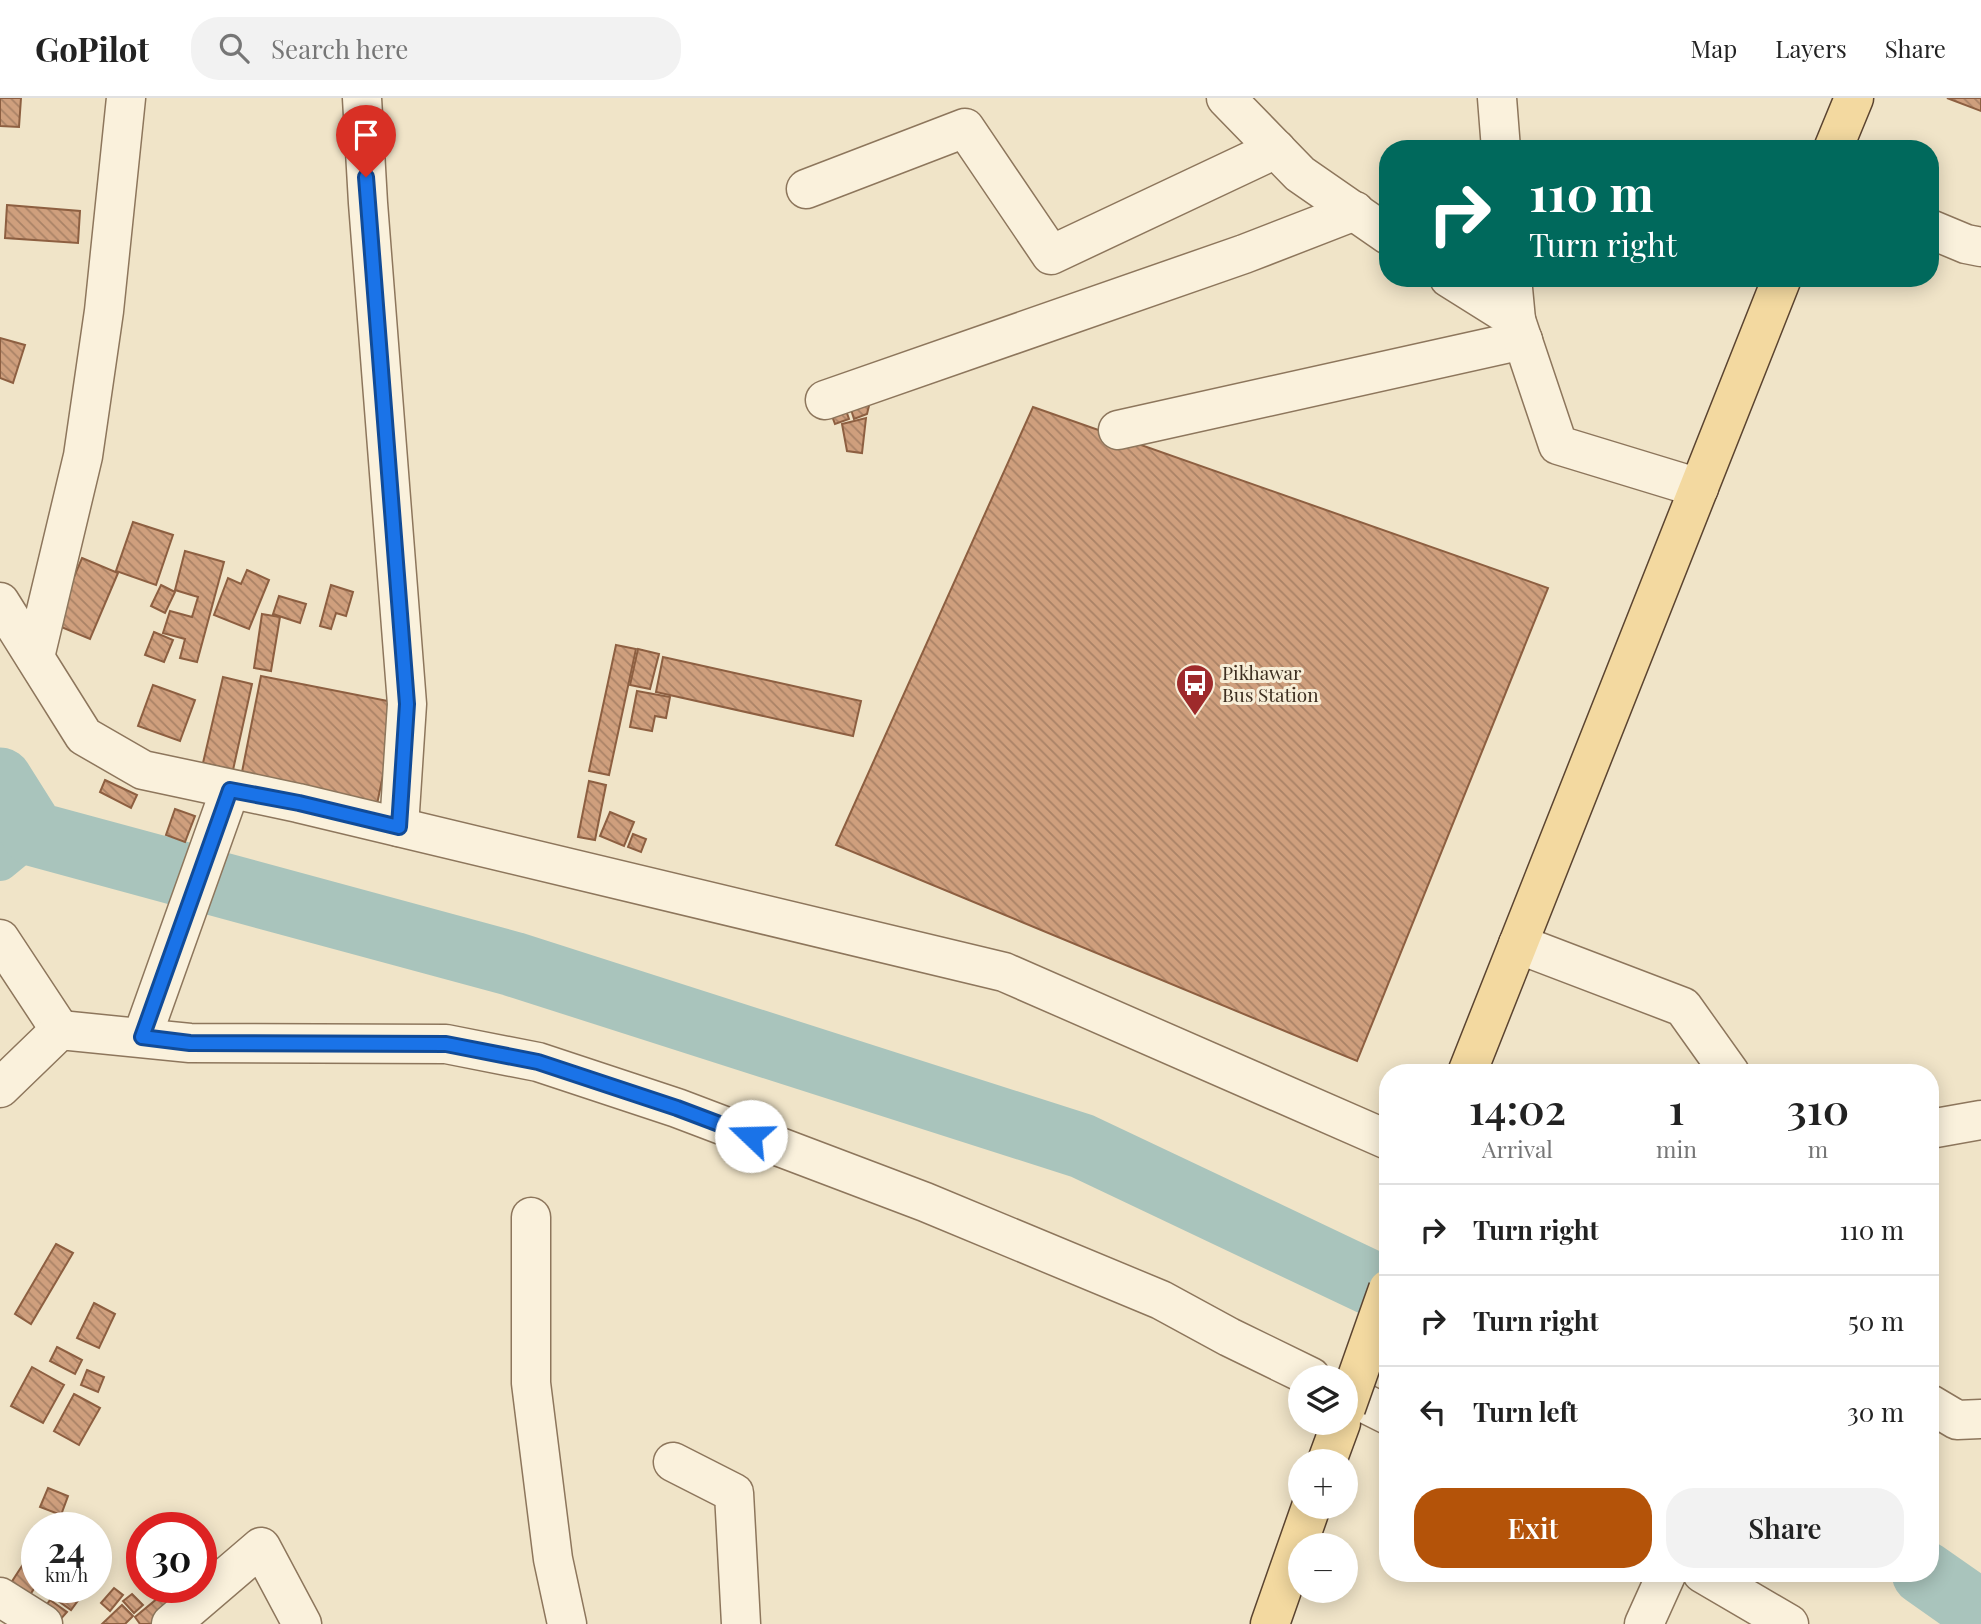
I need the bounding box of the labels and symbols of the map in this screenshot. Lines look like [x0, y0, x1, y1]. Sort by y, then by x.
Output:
pin [336, 105, 396, 177]
place label: Pikhawar Bus Station [1222, 659, 1319, 707]
bus stop icon: Pikhawar Bus Station [1174, 662, 1216, 717]
position arrow [714, 1099, 788, 1173]
speed limit sign: 30 [126, 1512, 217, 1603]

